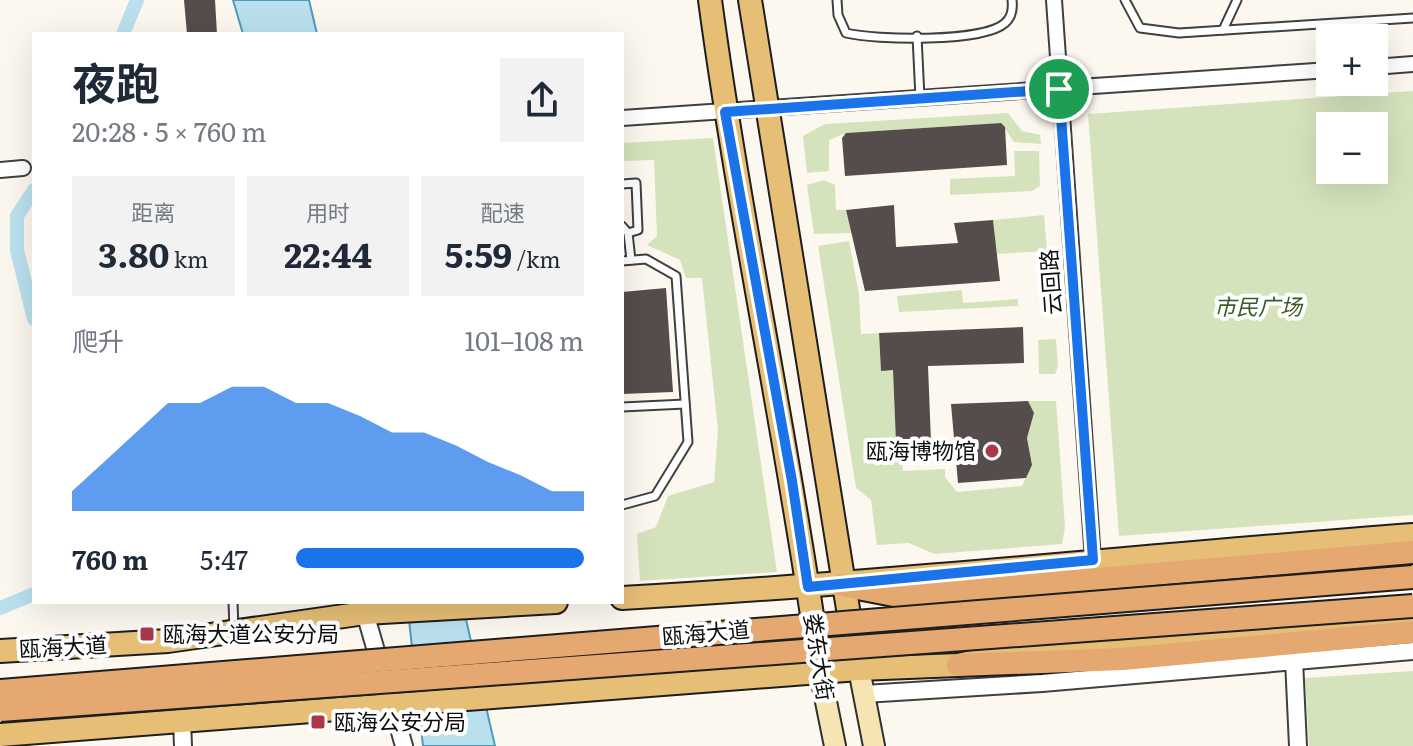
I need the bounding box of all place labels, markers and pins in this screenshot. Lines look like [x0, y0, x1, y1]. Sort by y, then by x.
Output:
pin [1025, 55, 1093, 123]
place label: 瓯海博物馆 [866, 433, 976, 466]
marker: 瓯海博物馆 [983, 442, 1001, 460]
place label: 瓯海大道公安分局 [163, 616, 339, 649]
marker: 瓯海大道公安分局 [138, 625, 156, 643]
place label: 瓯海公安分局 [334, 704, 466, 737]
marker: 瓯海公安分局 [309, 713, 327, 731]

